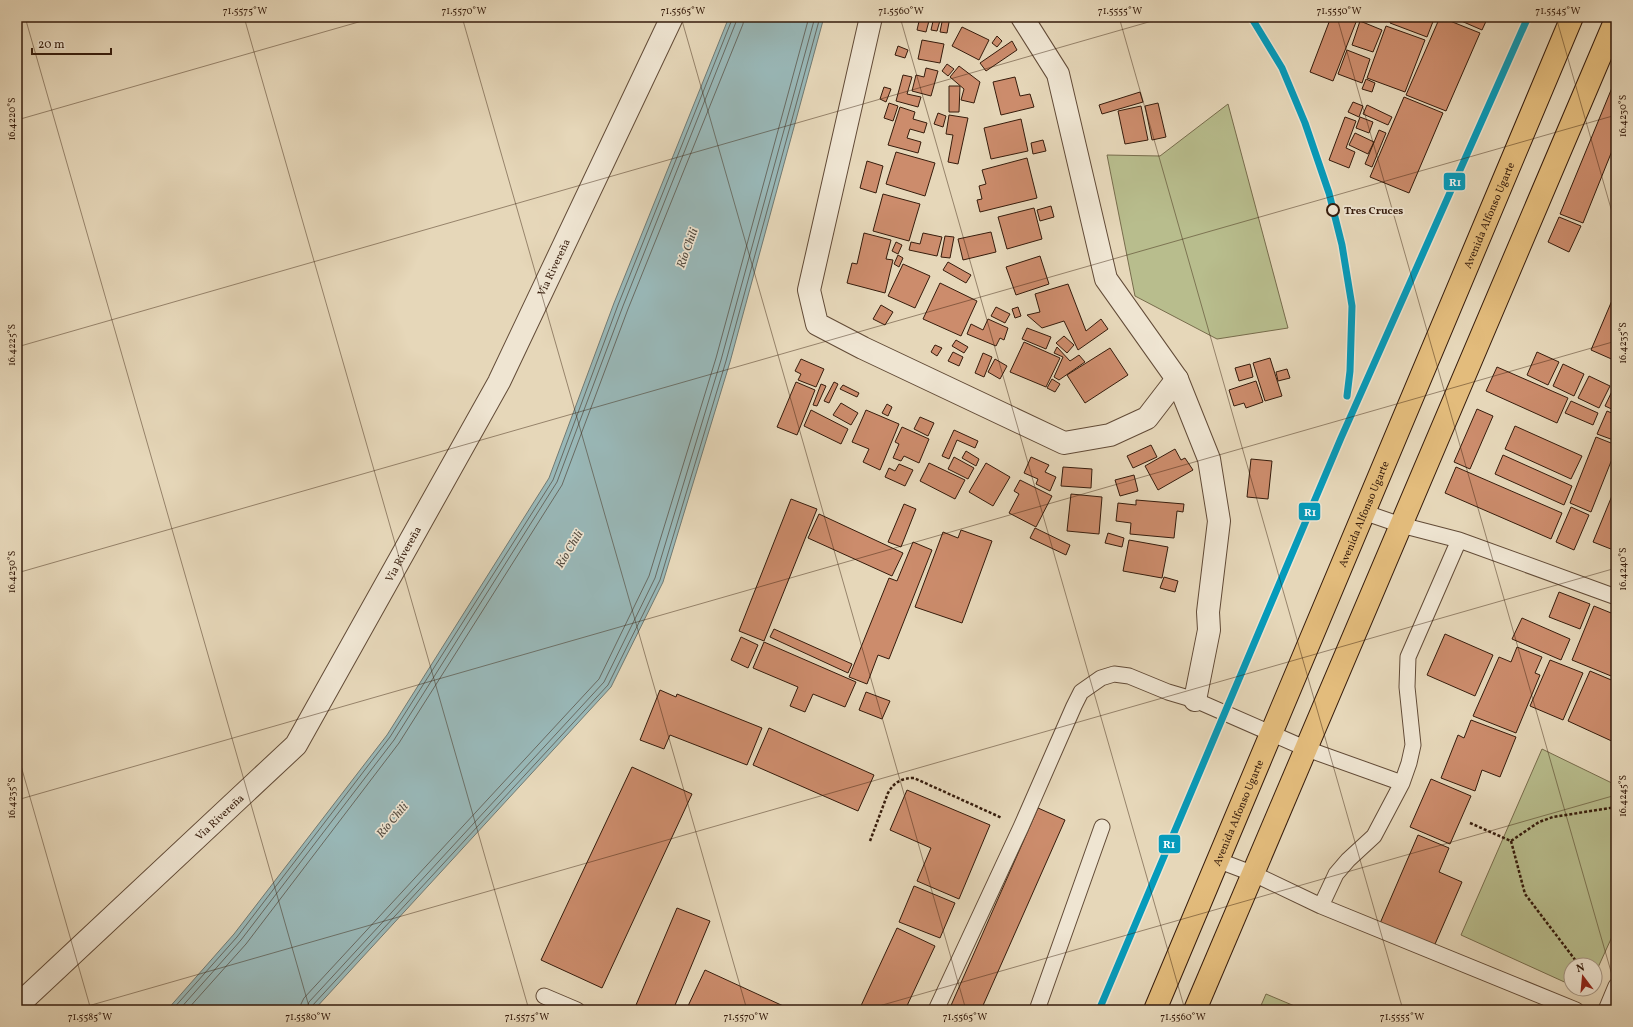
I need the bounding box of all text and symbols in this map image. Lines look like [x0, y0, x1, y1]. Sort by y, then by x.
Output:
text: 71.5575°W [223, 4, 267, 18]
text: 71.5570°W [441, 4, 487, 18]
text: 71.5565°W [661, 4, 705, 18]
text: 71.5560°W [878, 4, 924, 18]
text: 71.5555°W [1098, 4, 1142, 18]
text: 71.5550°W [1316, 4, 1362, 18]
text: 71.5545°W [1535, 4, 1581, 18]
scale bar [32, 30, 111, 56]
text: 20 m [38, 37, 65, 53]
text: 16.4230°S [1616, 95, 1630, 137]
text: 16.4220°S [5, 97, 19, 141]
street label: Avenida Alfonso Ugarte [1461, 160, 1519, 271]
line badge: R1 [1443, 172, 1466, 191]
text: R1 [1449, 176, 1461, 191]
marker: Tres Cruces [1326, 203, 1340, 217]
place label: Tres Cruces [1344, 204, 1403, 219]
water label: Río Chili [673, 225, 703, 270]
street label: Via Rivereña [535, 236, 575, 299]
text: 16.4235°S [1616, 322, 1630, 364]
text: 16.4225°S [5, 324, 19, 366]
street label: Avenida Alfonso Ugarte [1336, 459, 1394, 570]
line badge: R1 [1298, 502, 1321, 521]
text: R1 [1304, 506, 1316, 521]
street label: Via Rivereña [383, 524, 426, 585]
water label: Río Chili [552, 527, 588, 571]
text: 16.4240°S [1616, 547, 1630, 591]
text: 16.4230°S [5, 551, 19, 593]
street label: Avenida Alfonso Ugarte [1210, 758, 1268, 869]
text: 16.4245°S [1616, 775, 1630, 817]
text: 16.4235°S [5, 777, 19, 819]
street label: Via Rivereña [193, 791, 248, 844]
water label: Río Chili [373, 799, 413, 842]
line badge: R1 [1158, 834, 1181, 854]
text: R1 [1163, 838, 1175, 853]
north arrow [1563, 957, 1603, 997]
text: N [1575, 961, 1587, 977]
text: 71.5585°W [68, 1010, 112, 1024]
text: 71.5580°W [285, 1010, 331, 1024]
text: 71.5575°W [505, 1010, 549, 1024]
text: 71.5570°W [723, 1010, 769, 1024]
text: 71.5565°W [943, 1010, 987, 1024]
text: 71.5560°W [1160, 1010, 1206, 1024]
text: 71.5555°W [1380, 1010, 1424, 1024]

